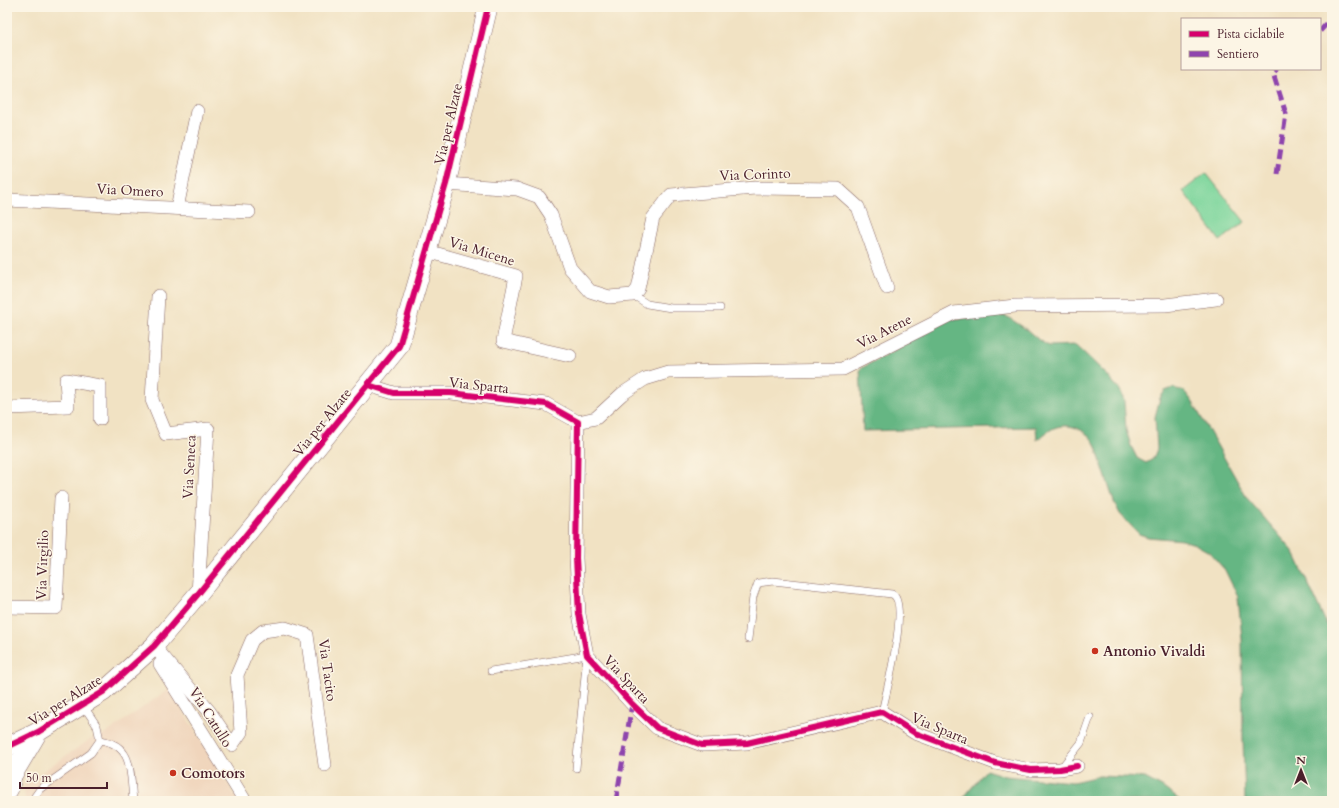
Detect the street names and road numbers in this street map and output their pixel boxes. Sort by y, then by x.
street label: Via per Alzate [430,81,467,167]
street label: Via Corinto [719,164,791,185]
street label: Via Omero [96,179,164,202]
street label: Via Micene [446,232,517,271]
street label: Via Atene [854,310,915,353]
street label: Via Sparta [448,373,510,398]
street label: Via per Alzate [289,384,356,461]
street label: Via Seneca [178,434,201,500]
street label: Via Virgilio [32,529,53,600]
street label: Via Tacito [314,638,341,703]
street label: Via Sparta [599,651,654,708]
street label: Via per Alzate [25,670,106,731]
street label: Via Catullo [185,684,237,751]
street label: Via Sparta [908,708,971,749]

